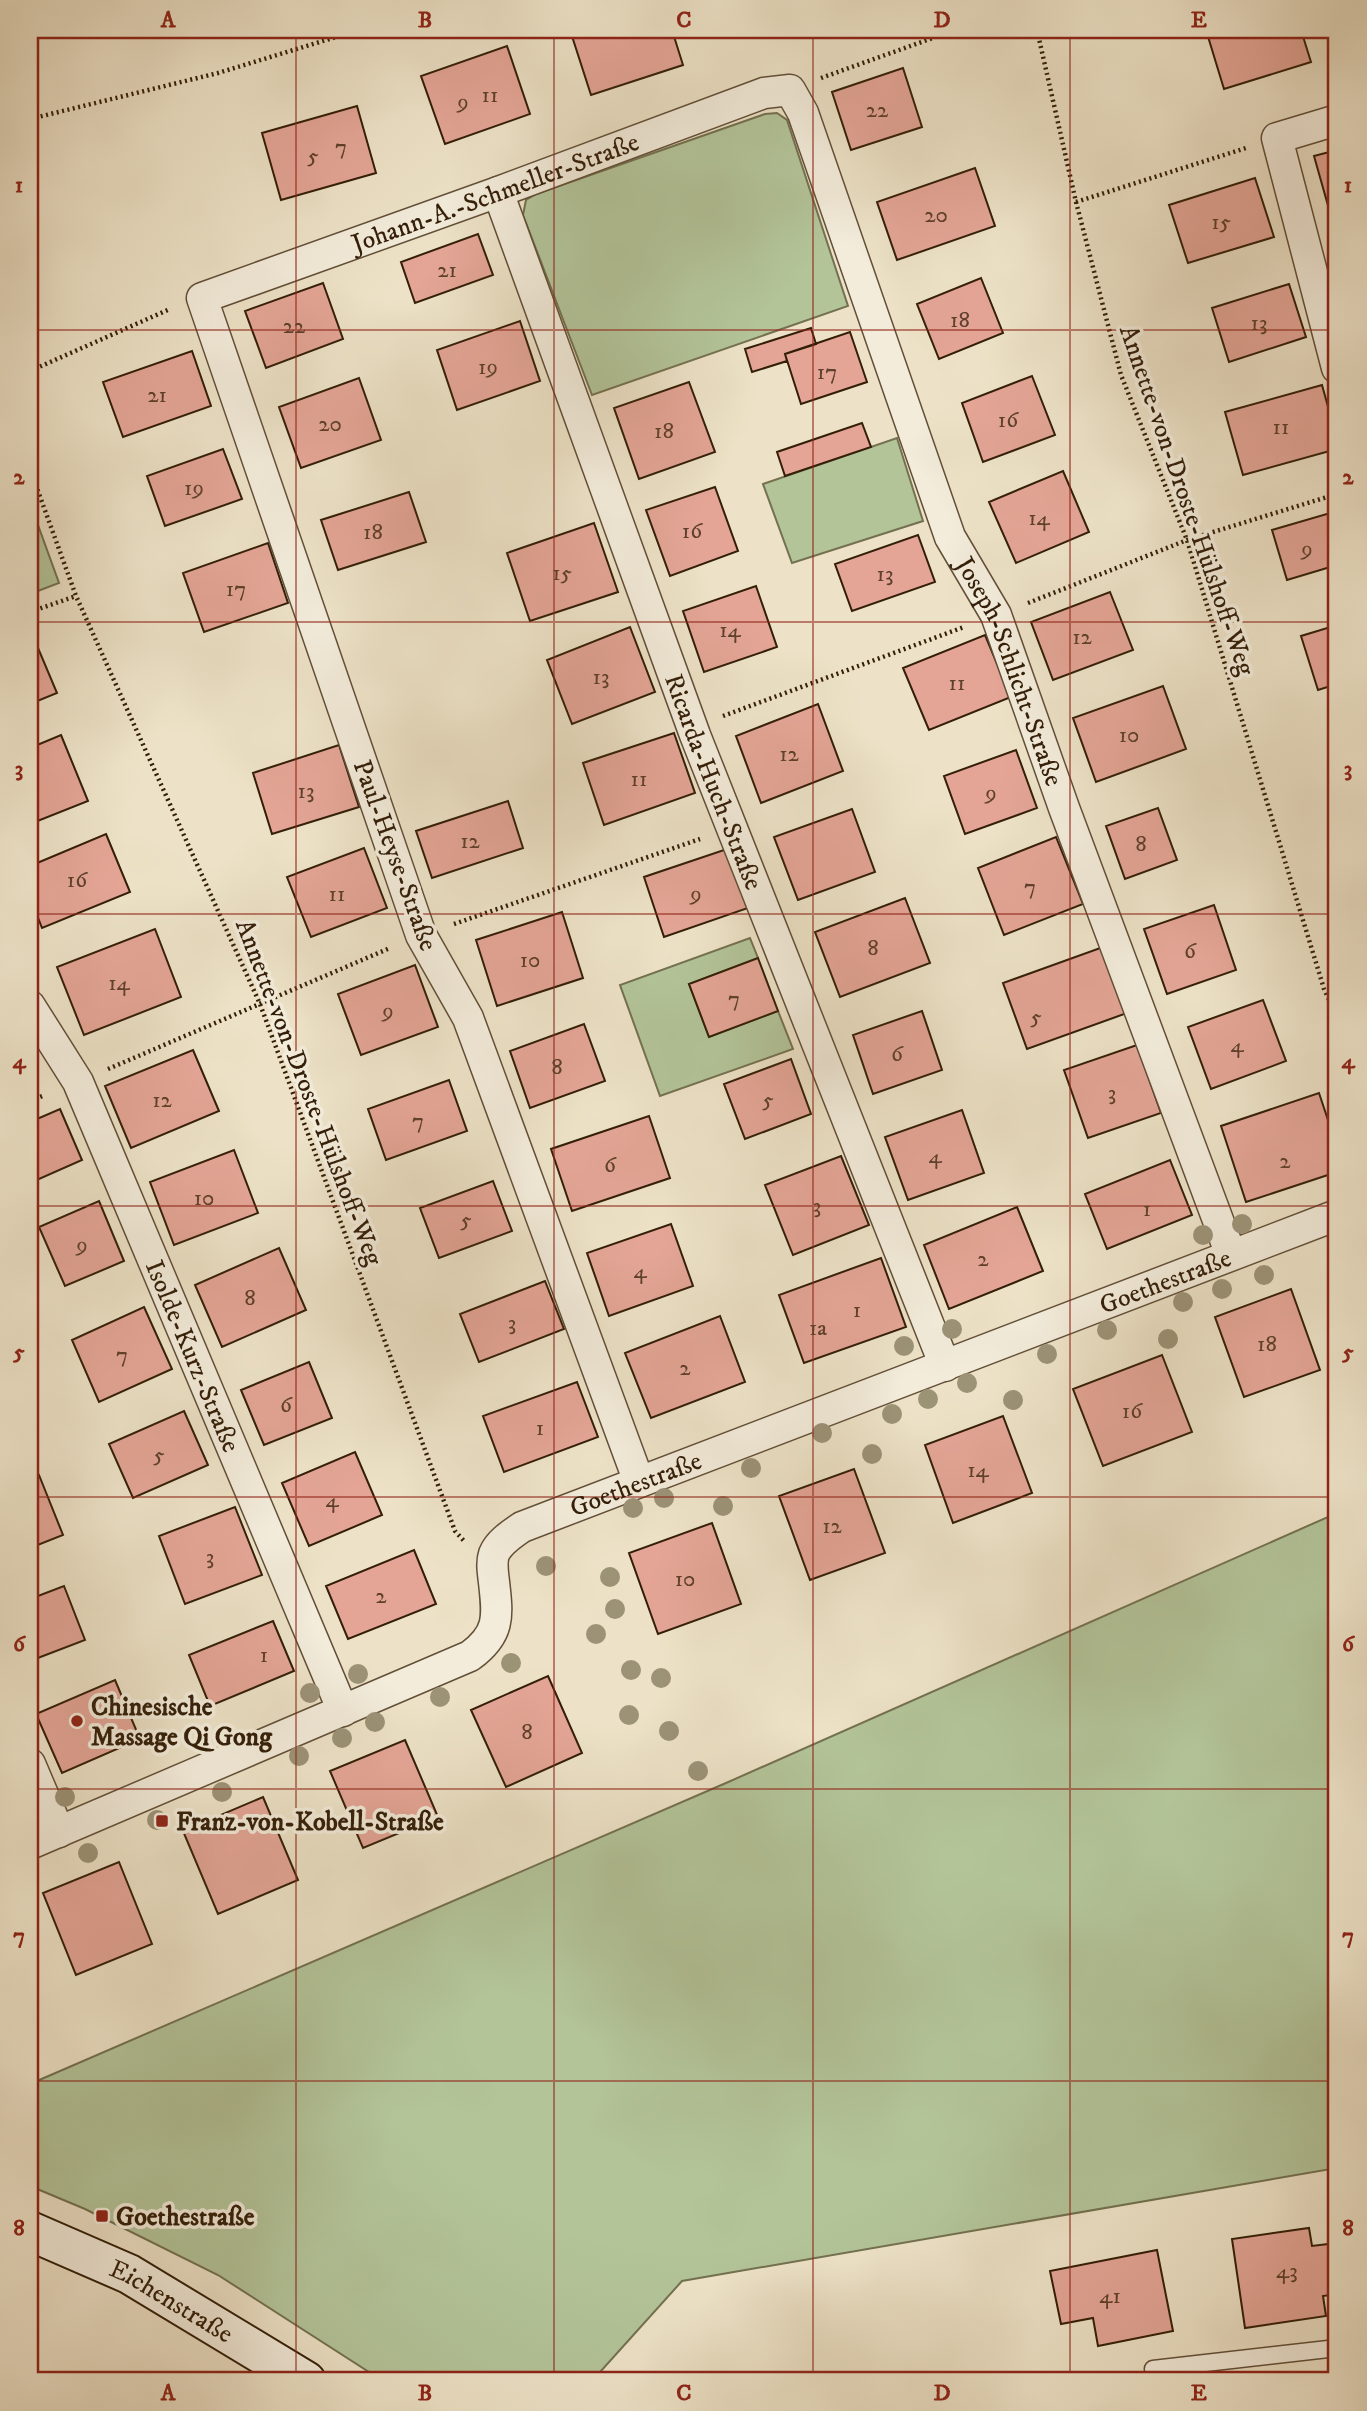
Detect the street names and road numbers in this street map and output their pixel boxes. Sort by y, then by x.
street label: Johann-A.-Schmeller-Straße [346,126,644,262]
street label: Annette-von-Droste-Hülshoff-Weg [1111,321,1262,680]
street label: Joseph-Schlicht-Straße [946,550,1070,791]
street label: Ricarda-Huch-Straße [656,670,770,895]
street label: Paul-Heyse-Straße [345,756,444,955]
street label: Annette-von-Droste-Hülshoff-Weg [227,915,390,1271]
street label: Goethestraße [1095,1242,1236,1322]
street label: Isolde-Kurz-Straße [137,1255,247,1457]
street label: Goethestraße [565,1445,707,1525]
street label: Eichenstraße [104,2253,239,2351]

